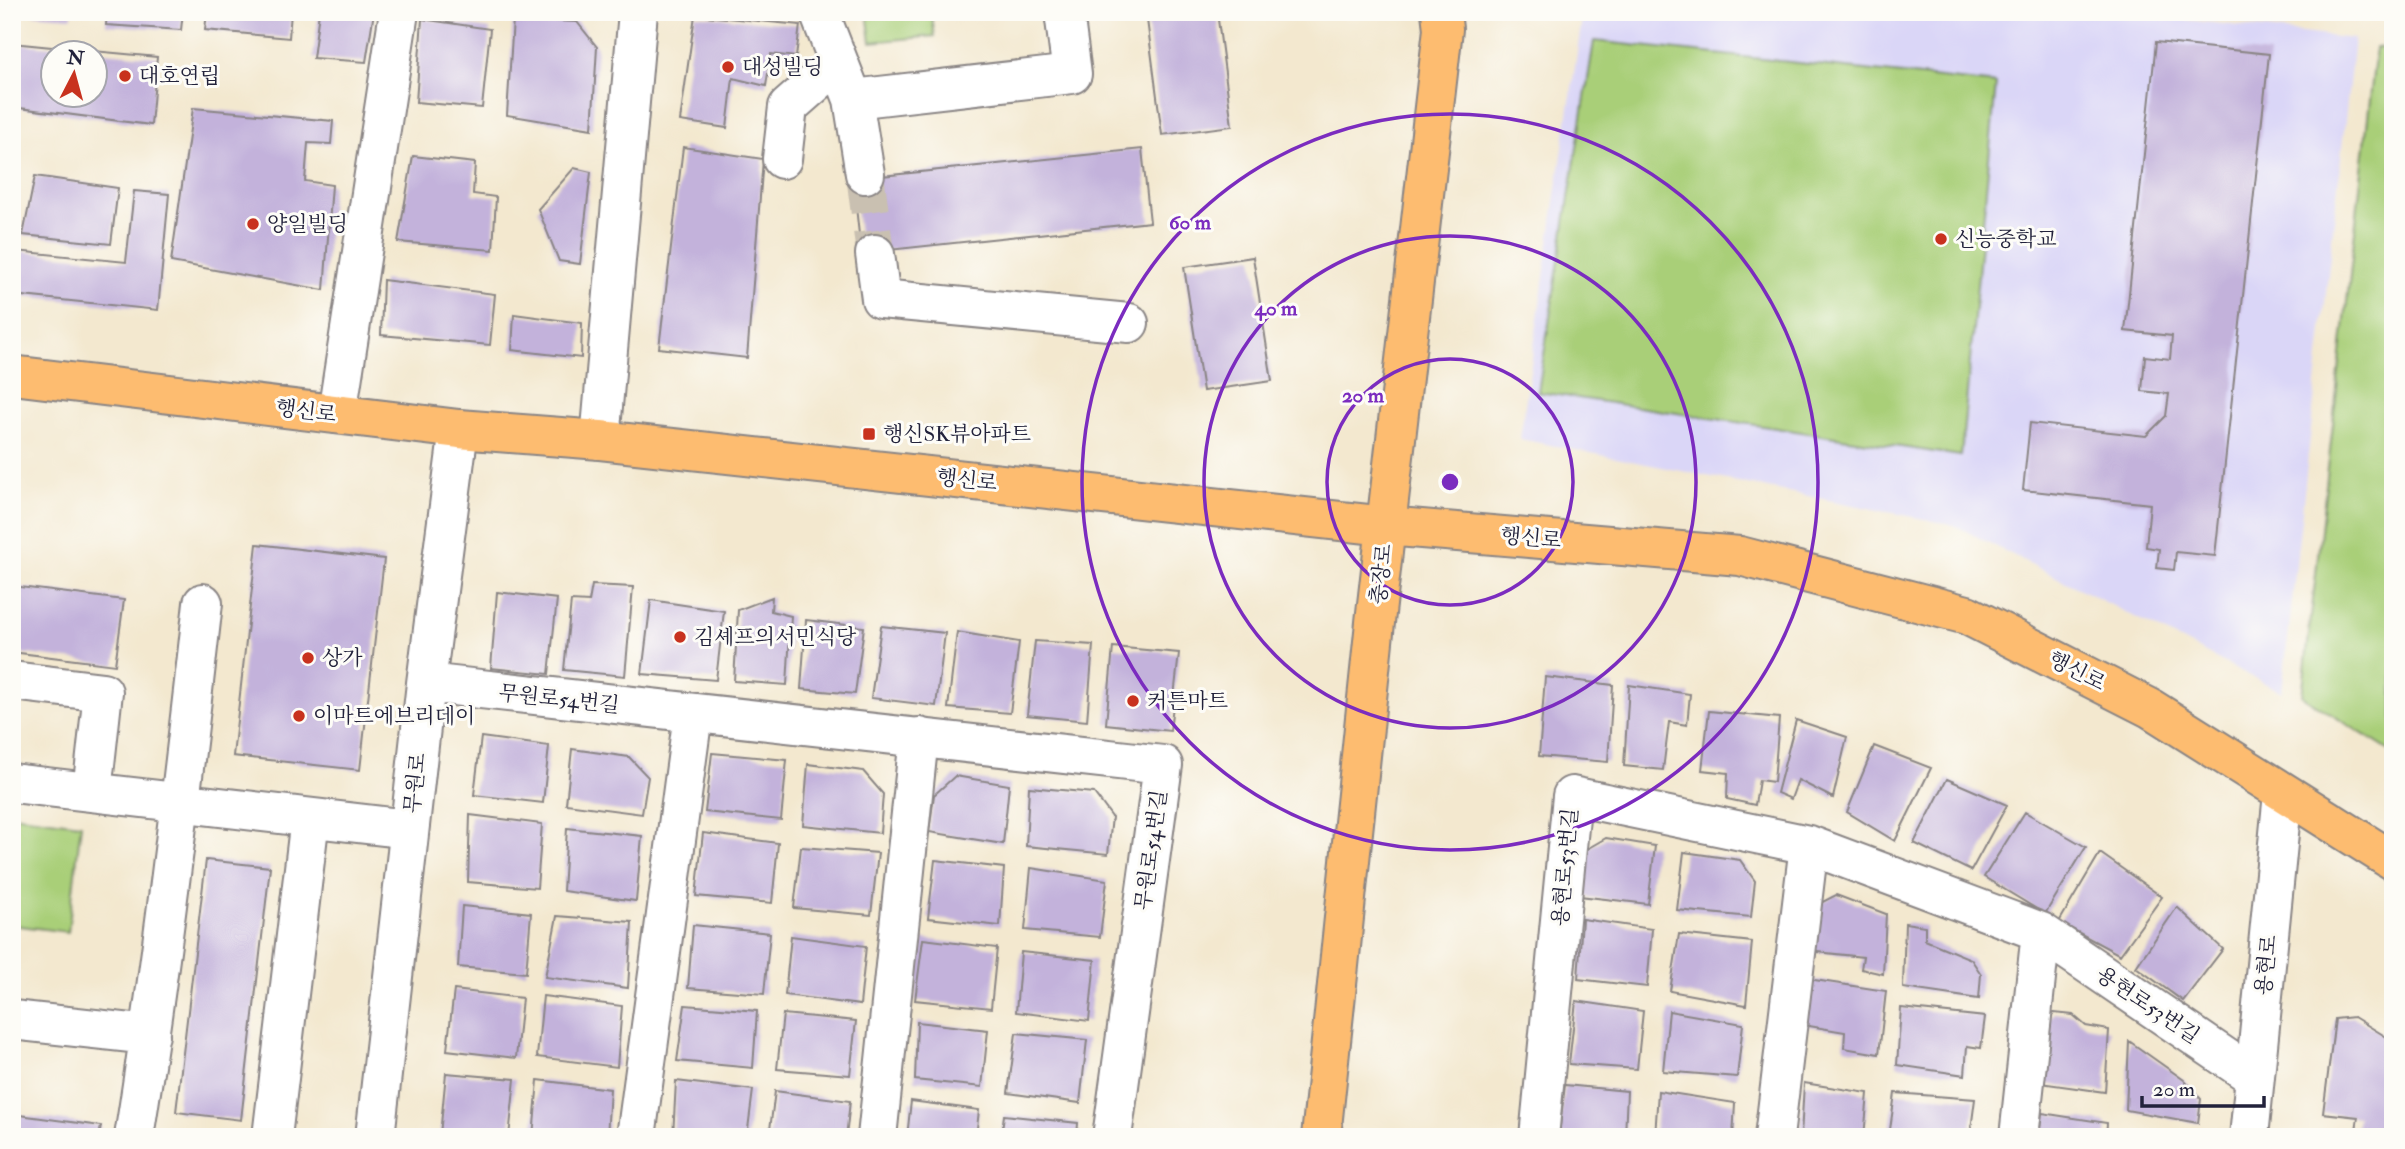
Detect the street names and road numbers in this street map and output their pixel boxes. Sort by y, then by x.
street label: 행신로 [274,394,338,429]
street label: 행신로 [935,464,999,497]
street label: 행신로 [1499,522,1562,555]
street label: 충장로 [1365,542,1398,606]
street label: 행신로 [2044,646,2110,697]
street label: 무원로54번길 [497,680,621,719]
street label: 무원로 [399,751,432,815]
street label: 무원로54번길 [1130,788,1173,912]
street label: 용현로53번길 [1547,807,1584,927]
street label: 용현로 [2250,933,2283,997]
street label: 용현로53번길 [2091,961,2204,1050]

